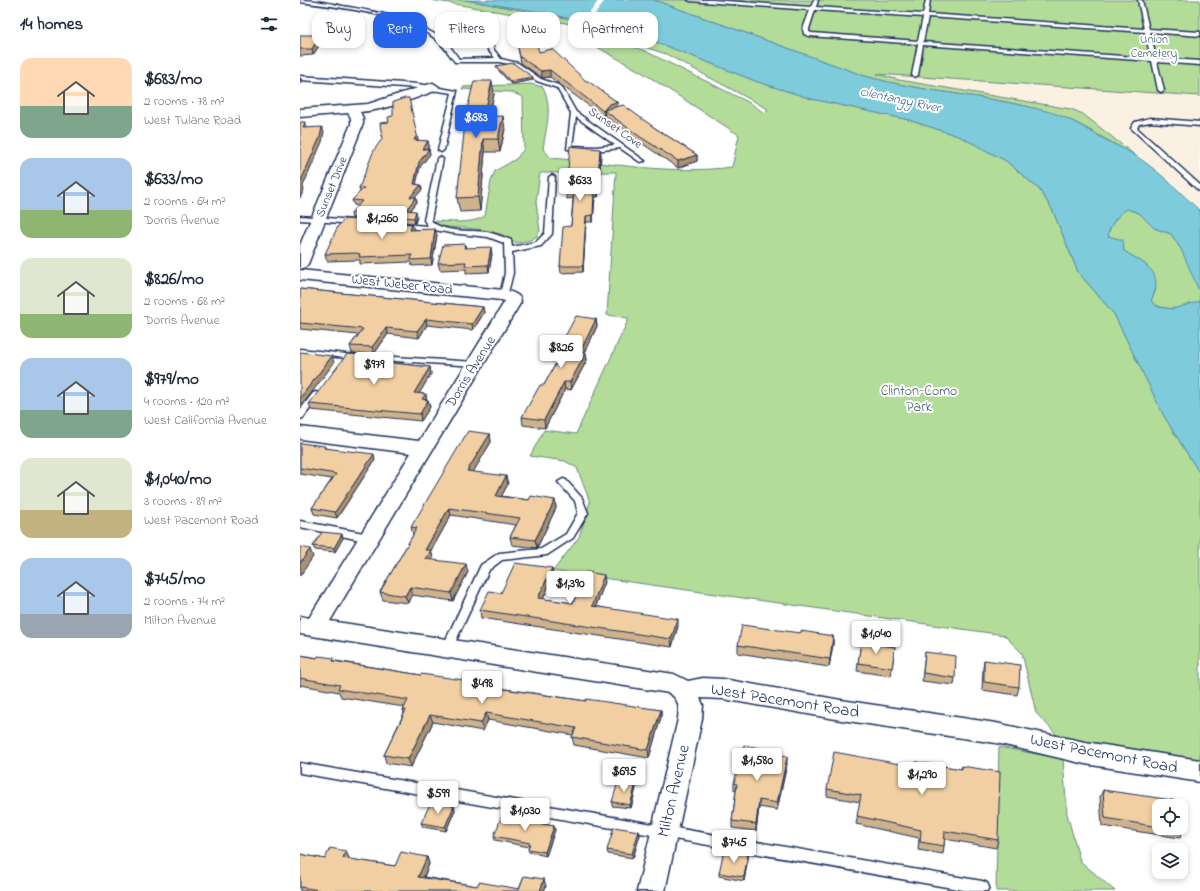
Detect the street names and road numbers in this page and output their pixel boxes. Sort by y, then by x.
street label: Sunset Cove [584,103,646,154]
street label: Sunset Drive [312,153,353,220]
street label: West Weber Road [350,269,454,301]
street label: Dorris Avenue [440,331,502,413]
street label: West Pacemont Road [709,677,861,725]
street label: West Pacemont Road [1028,727,1180,781]
street label: Milton Avenue [651,742,697,840]

